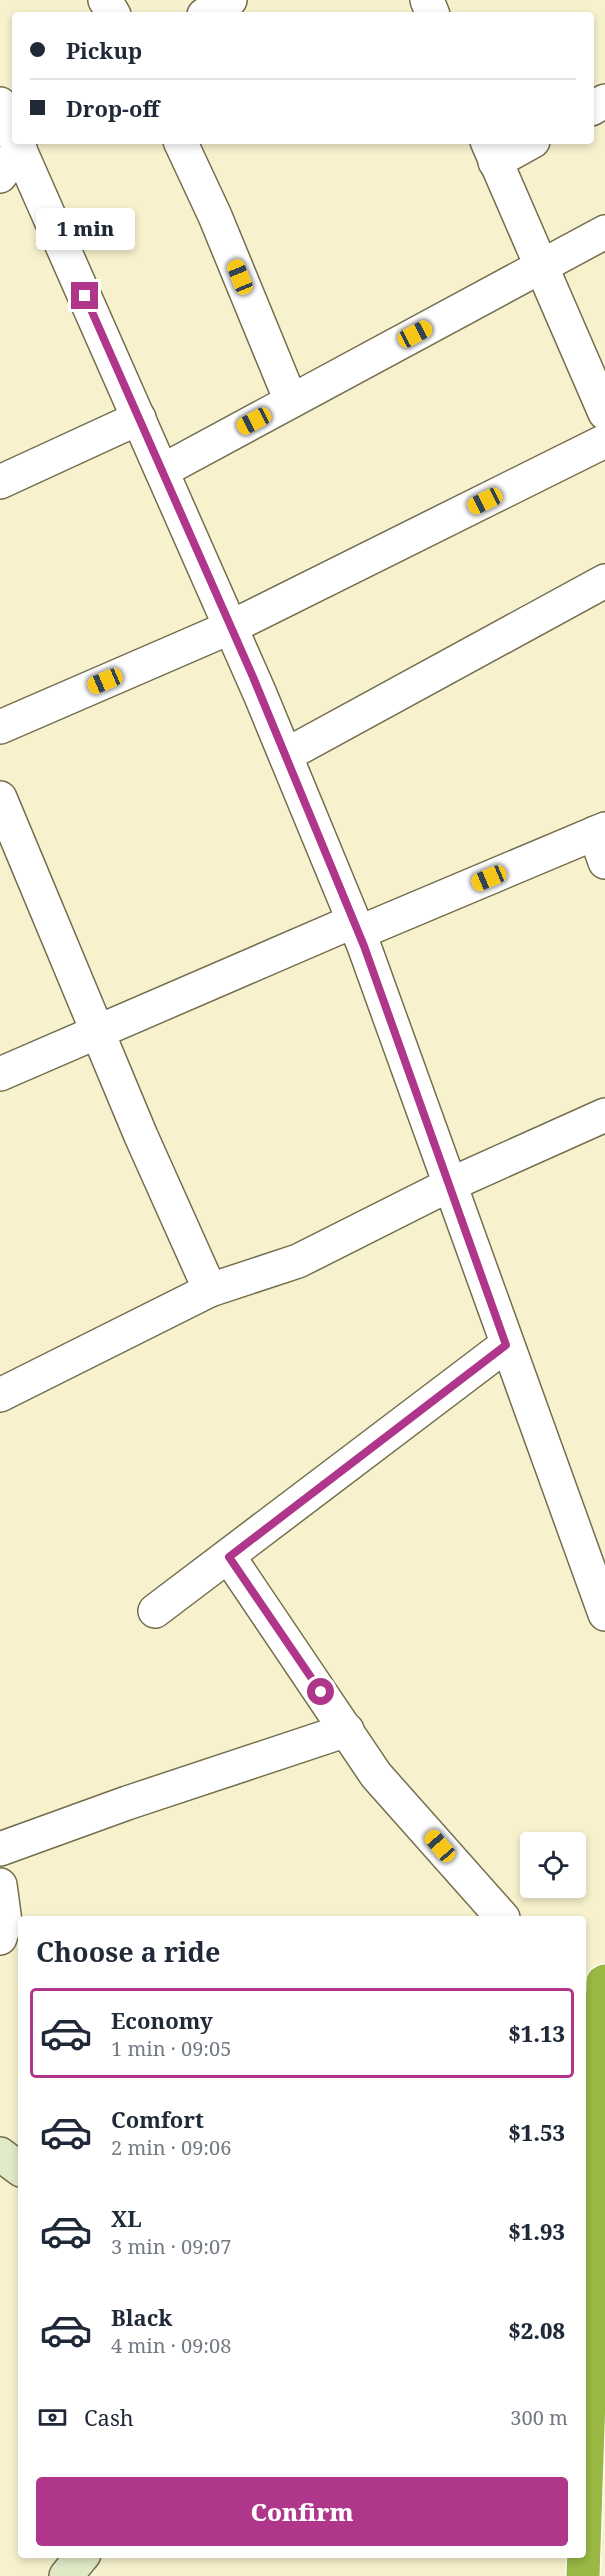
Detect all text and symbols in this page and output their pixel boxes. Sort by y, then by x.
text: Pickup [66,35,142,65]
text: Drop-off [66,93,159,123]
callout: 1 min [36,209,134,251]
text: 1 min [57,215,114,242]
car [225,257,255,297]
route end [71,282,98,309]
car [395,318,435,350]
car [234,405,274,437]
car [465,485,505,517]
car [85,666,125,696]
car [469,863,509,893]
route start [307,1678,334,1705]
car [421,1827,459,1865]
map controls [520,1832,586,1898]
button: locate [520,1832,586,1898]
text: Choose a ride [36,1933,221,1970]
text: Economy [111,2005,213,2035]
icon: car [39,2006,93,2060]
text: $1.13 [508,2018,565,2048]
text: 1 min · 09:05 [111,2035,231,2062]
text: Comfort [111,2104,204,2134]
icon: car [39,2105,93,2159]
text: $1.53 [508,2117,565,2147]
text: 2 min · 09:06 [111,2134,231,2161]
text: XL [111,2203,142,2233]
icon: car [39,2204,93,2258]
text: $1.93 [508,2216,565,2246]
text: 3 min · 09:07 [111,2233,231,2260]
text: Black [111,2302,172,2332]
icon: car [39,2303,93,2357]
text: $2.08 [508,2315,565,2345]
text: 4 min · 09:08 [111,2332,231,2359]
icon: cash [36,2401,69,2434]
text: Cash [84,2402,134,2432]
text: 300 m [510,2404,568,2431]
button: Confirm [36,2477,568,2546]

